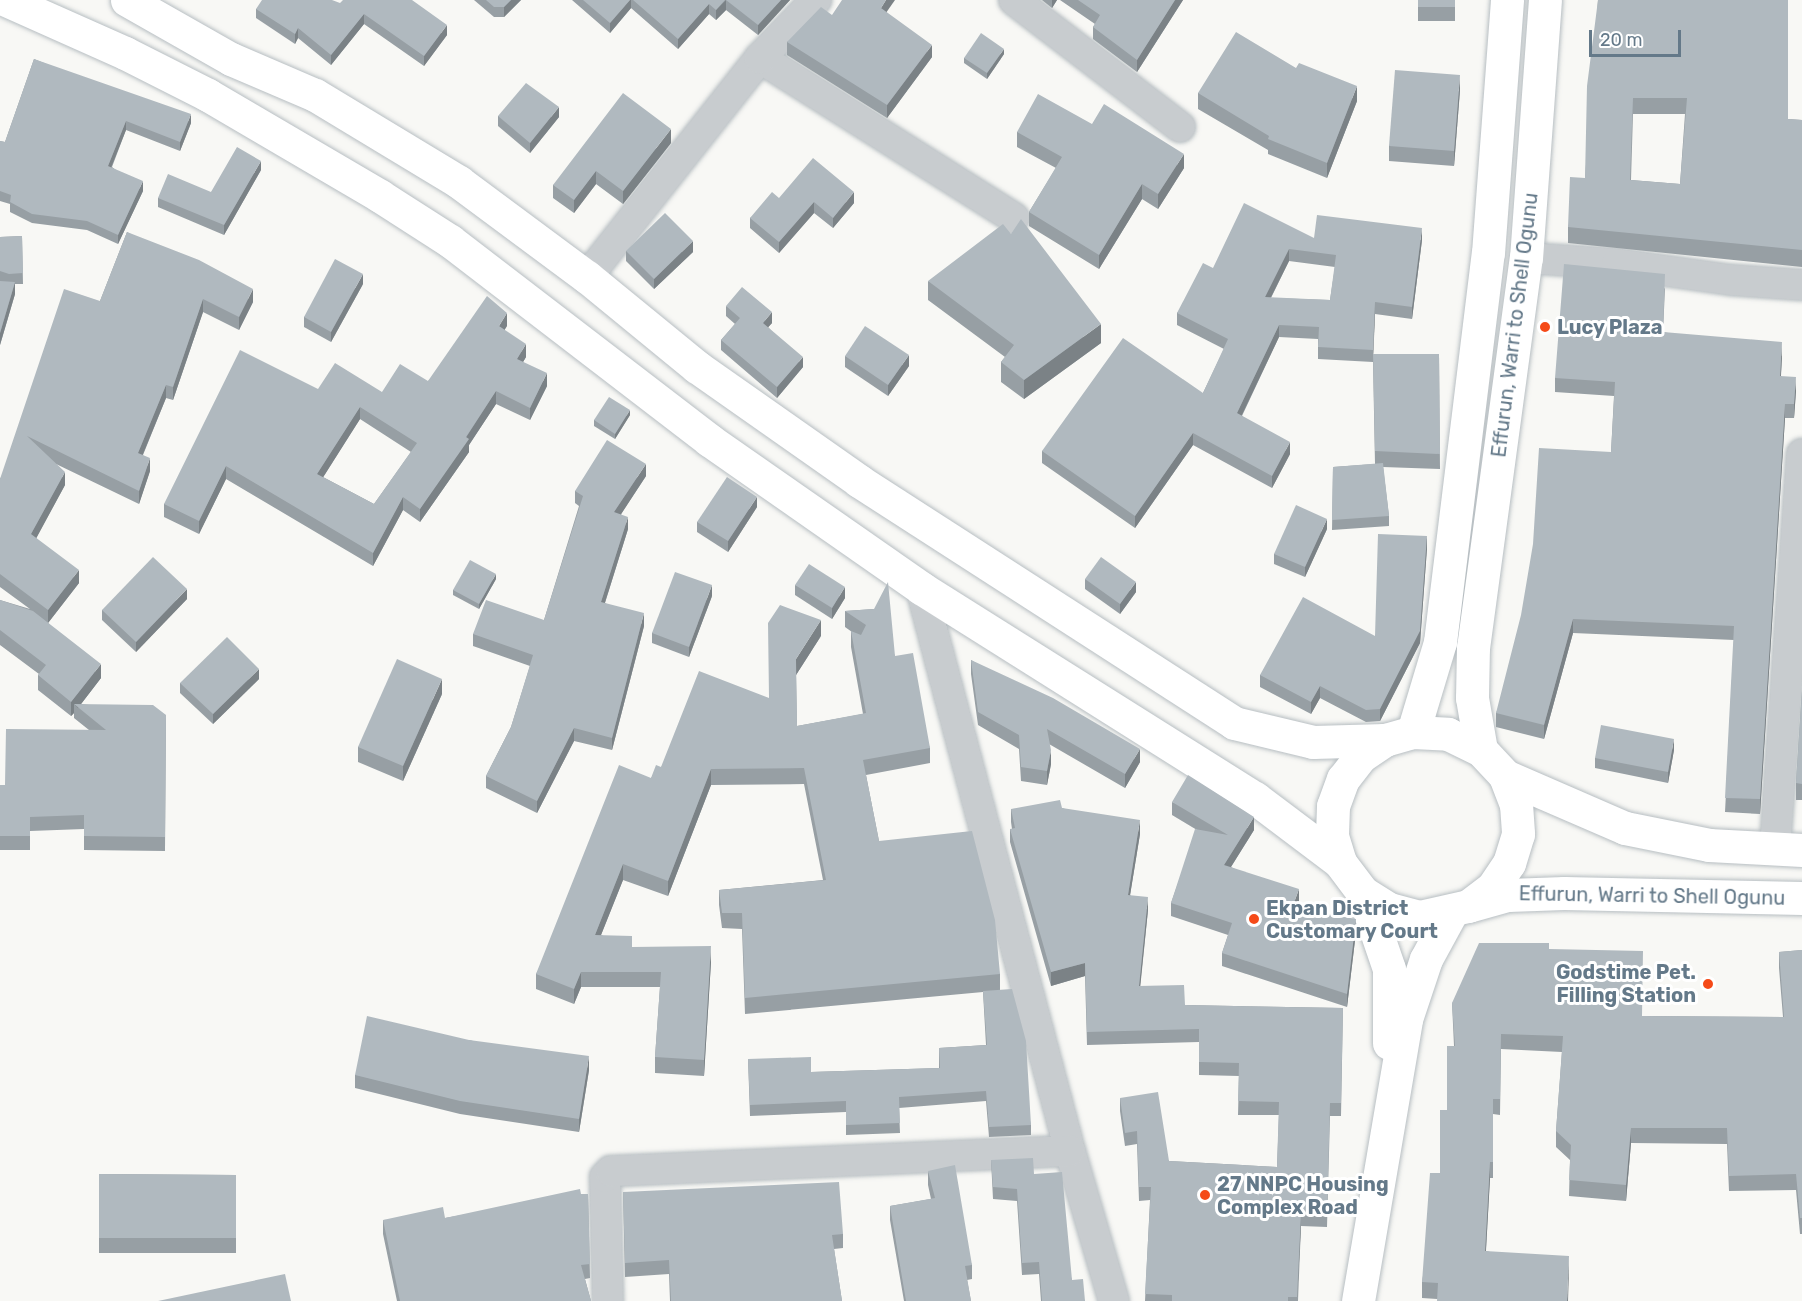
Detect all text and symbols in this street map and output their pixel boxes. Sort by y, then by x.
scale bar [1592,18,1684,56]
text: 20 m [1600,29,1642,51]
street label: Effurun, Warri to Shell Ogunu [1487,191,1543,459]
place label: Lucy Plaza [1557,315,1663,339]
marker: Lucy Plaza [1538,320,1552,334]
street label: Effurun, Warri to Shell Ogunu [1518,882,1786,910]
place label: Ekpan District Customary Court [1266,896,1438,943]
marker: Ekpan District Customary Court [1247,912,1261,926]
place label: Godstime Pet. Filling Station [1556,960,1696,1007]
marker: Godstime Pet. Filling Station [1701,977,1715,991]
place label: 27 NNPC Housing Complex Road [1217,1172,1389,1219]
marker: 27 NNPC Housing Complex Road [1198,1188,1212,1202]

